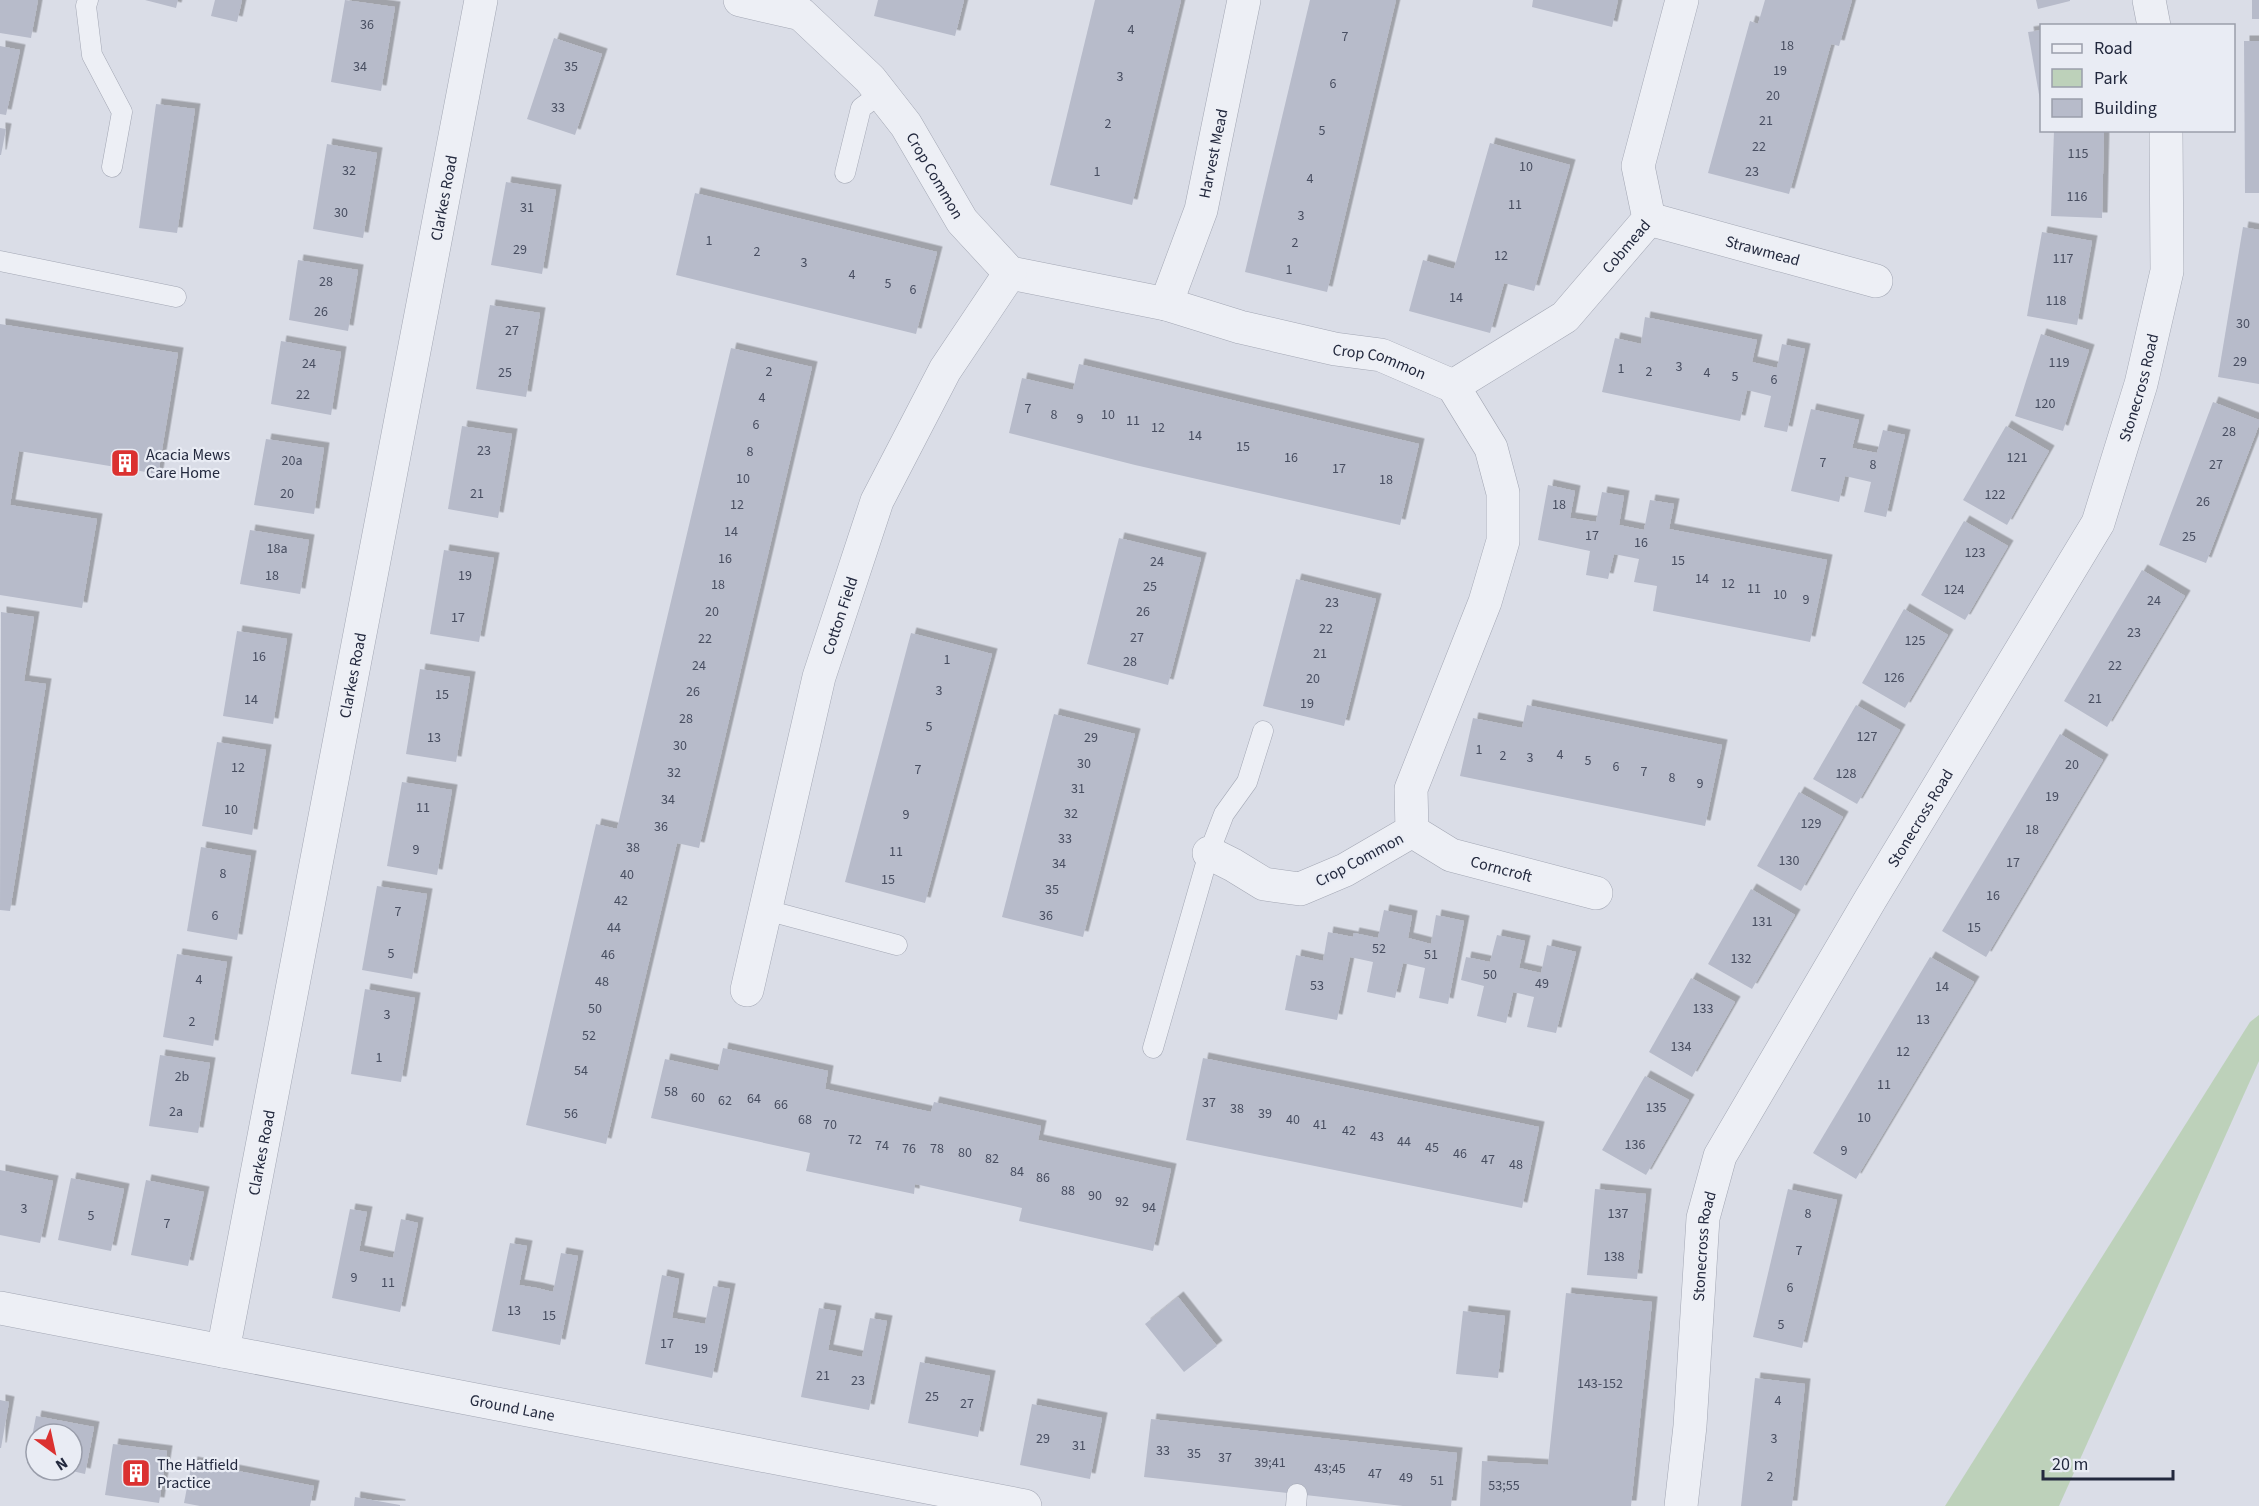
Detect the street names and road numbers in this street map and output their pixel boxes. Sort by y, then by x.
street label: Harvest Mead [1194,107,1233,201]
street label: Crop Common [900,128,968,223]
street label: Clarkes Road [425,153,463,243]
street label: Cobmead [1597,215,1656,278]
street label: Strawmead [1723,230,1802,272]
street label: Stonecross Road [2114,331,2164,444]
street label: Crop Common [1331,339,1429,385]
street label: Cotton Field [817,574,863,658]
street label: Clarkes Road [334,631,372,720]
street label: Stonecross Road [1882,765,1959,872]
street label: Crop Common [1311,827,1407,892]
street label: Corncroft [1468,851,1535,888]
street label: Clarkes Road [243,1108,281,1197]
street label: Stonecross Road [1688,1189,1722,1302]
street label: Ground Lane [468,1389,557,1427]

